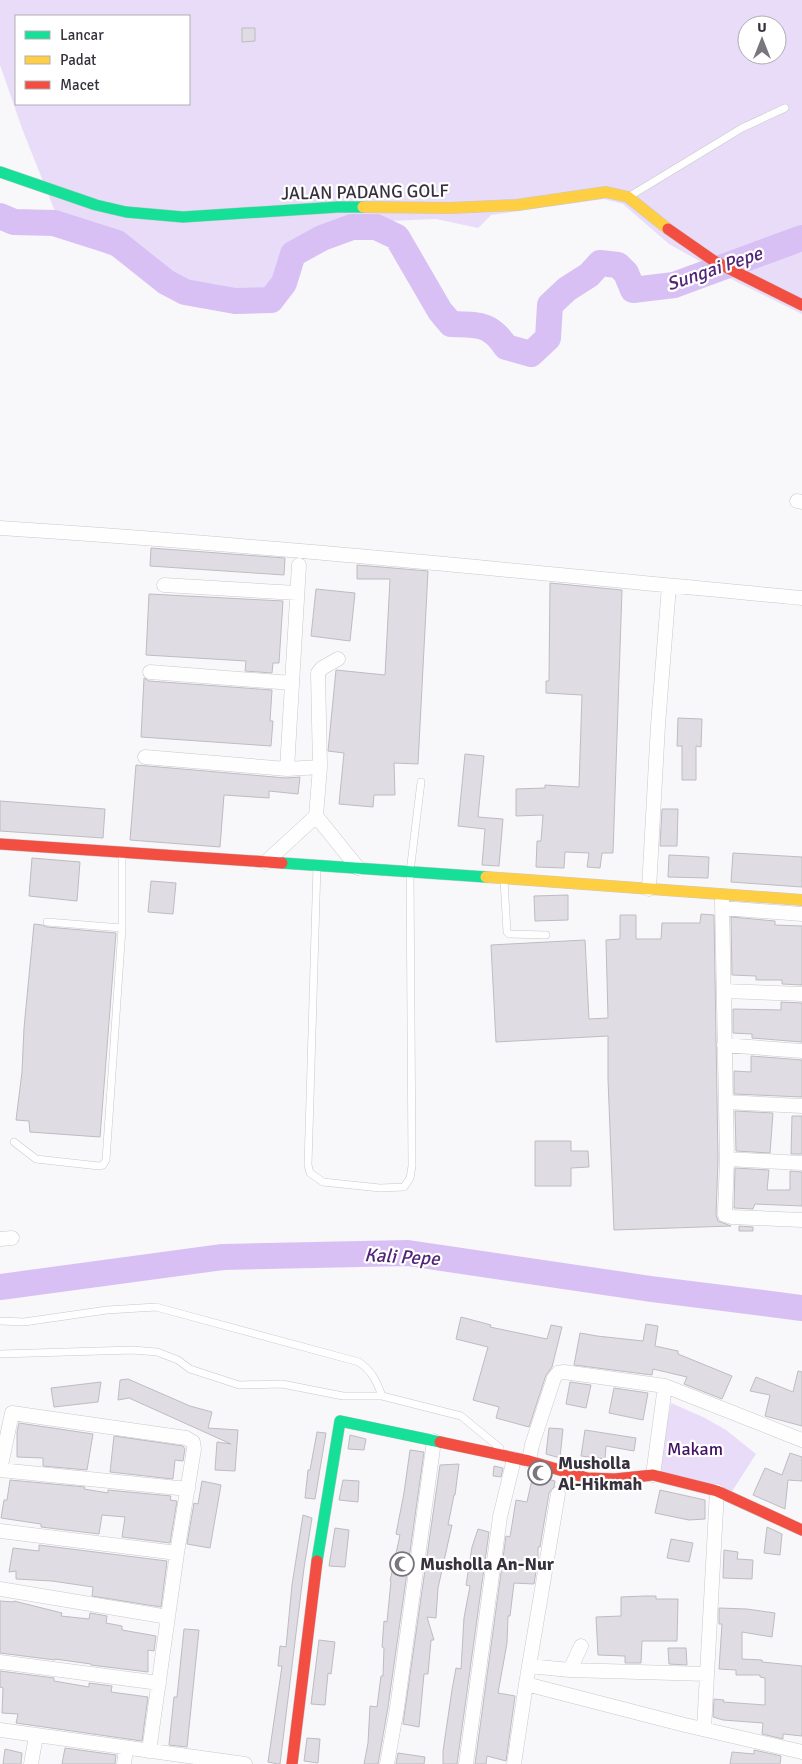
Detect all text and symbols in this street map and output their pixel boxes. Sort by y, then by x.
legend [15,15,190,105]
north arrow [737,15,787,65]
text: U [757,19,767,36]
text: Lancar [60,26,104,44]
text: Padat [60,51,96,69]
text: Macet [60,76,99,94]
street label: JALAN PADANG GOLF [281,180,449,204]
water label: Sungai Pepe [663,241,767,297]
water label: Kali Pepe [364,1243,442,1271]
park label: Makam [667,1438,723,1460]
place label: Musholla Al-Hikmah [558,1452,642,1495]
mosque icon: Musholla Al-Hikmah [527,1460,553,1486]
mosque icon: Musholla An-Nur [389,1551,415,1577]
place label: Musholla An-Nur [420,1553,555,1575]

